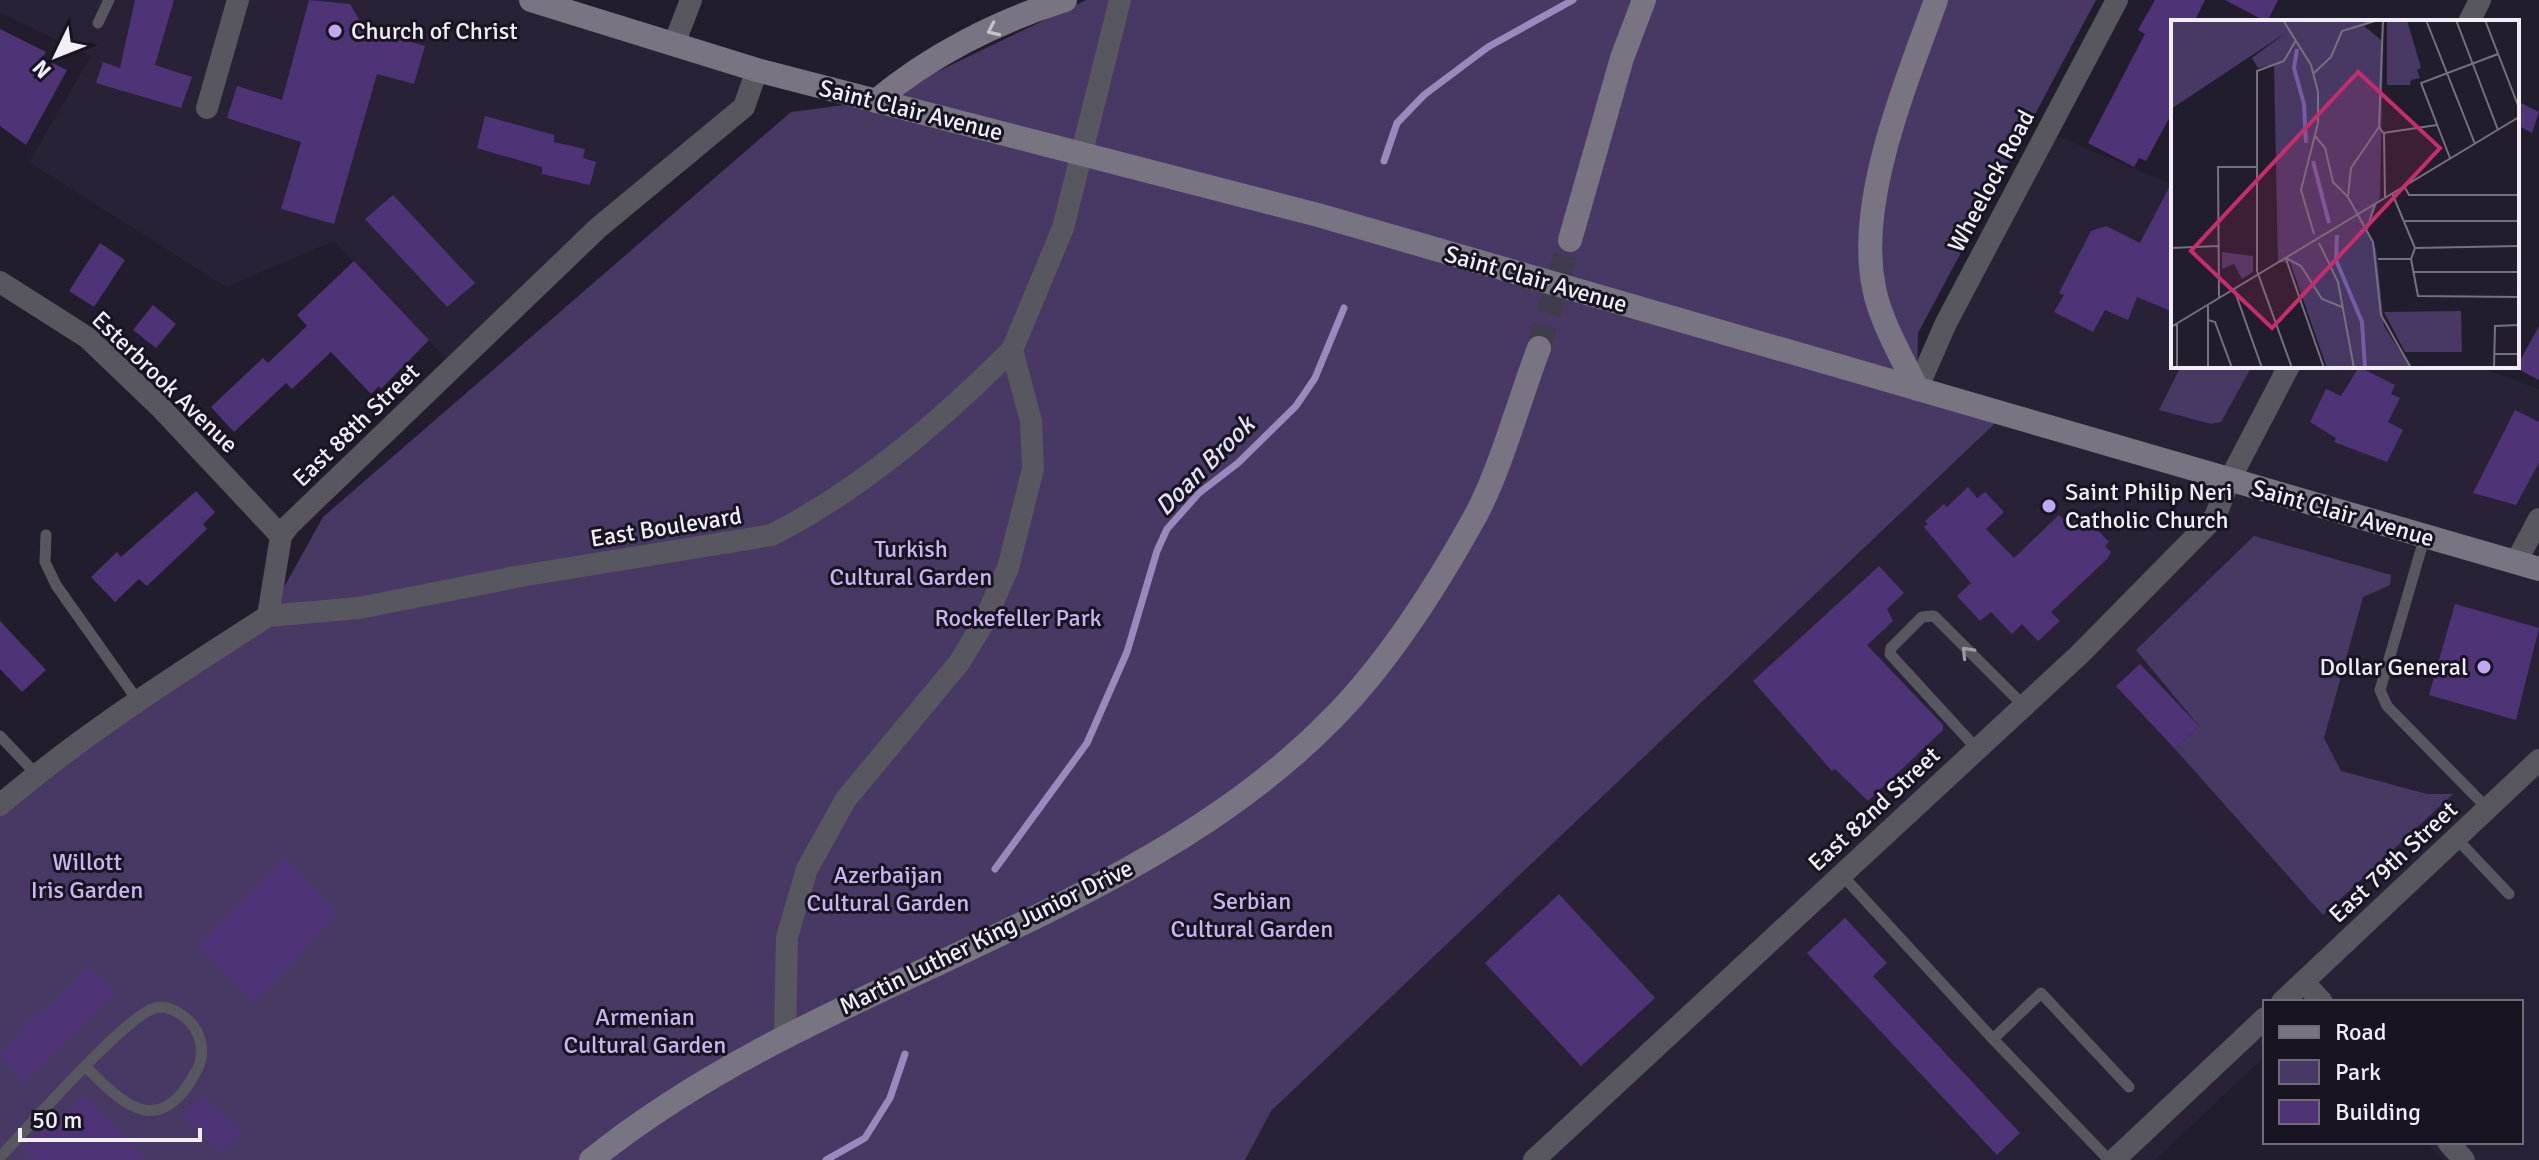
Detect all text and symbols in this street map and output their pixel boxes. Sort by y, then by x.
north arrow [16,16,96,96]
place label: Church of Christ [351,16,518,46]
one-way arrow [987,20,1001,36]
inset map [2171,20,2519,368]
marker: Church of Christ [326,22,344,40]
text: N [27,54,57,84]
street label: Saint Clair Avenue [816,73,1006,147]
street label: Wheelock Road [1941,105,2041,257]
street label: Saint Clair Avenue [1441,239,1631,319]
street label: Esterbrook Avenue [86,305,244,459]
street label: East 88th Street [286,357,426,493]
water label: Doan Brook [1148,408,1263,523]
street label: Saint Clair Avenue [2248,473,2438,553]
place label: Saint Philip Neri Catholic Church [2065,477,2233,535]
marker: Saint Philip Neri Catholic Church [2040,497,2058,515]
street label: East Boulevard [588,500,744,554]
park label: Turkish Cultural Garden [830,534,992,592]
park label: Rockefeller Park [934,603,1102,633]
one-way arrow [1962,647,1977,661]
place label: Dollar General [2319,652,2468,682]
marker: Dollar General [2475,658,2493,676]
street label: East 82nd Street [1802,740,1946,878]
street label: East 79th Street [2322,795,2464,929]
park label: Willott Iris Garden [31,847,143,905]
street label: Martin Luther King Junior Drive [834,853,1138,1021]
park label: Azerbaijan Cultural Garden [807,860,969,918]
park label: Serbian Cultural Garden [1171,886,1333,944]
legend [2263,1000,2523,1144]
park label: Armenian Cultural Garden [564,1002,726,1060]
text: Road [2335,1017,2386,1047]
text: Park [2335,1057,2381,1087]
scale bar [20,1092,200,1142]
text: Building [2335,1097,2421,1127]
text: 50 m [32,1105,82,1135]

